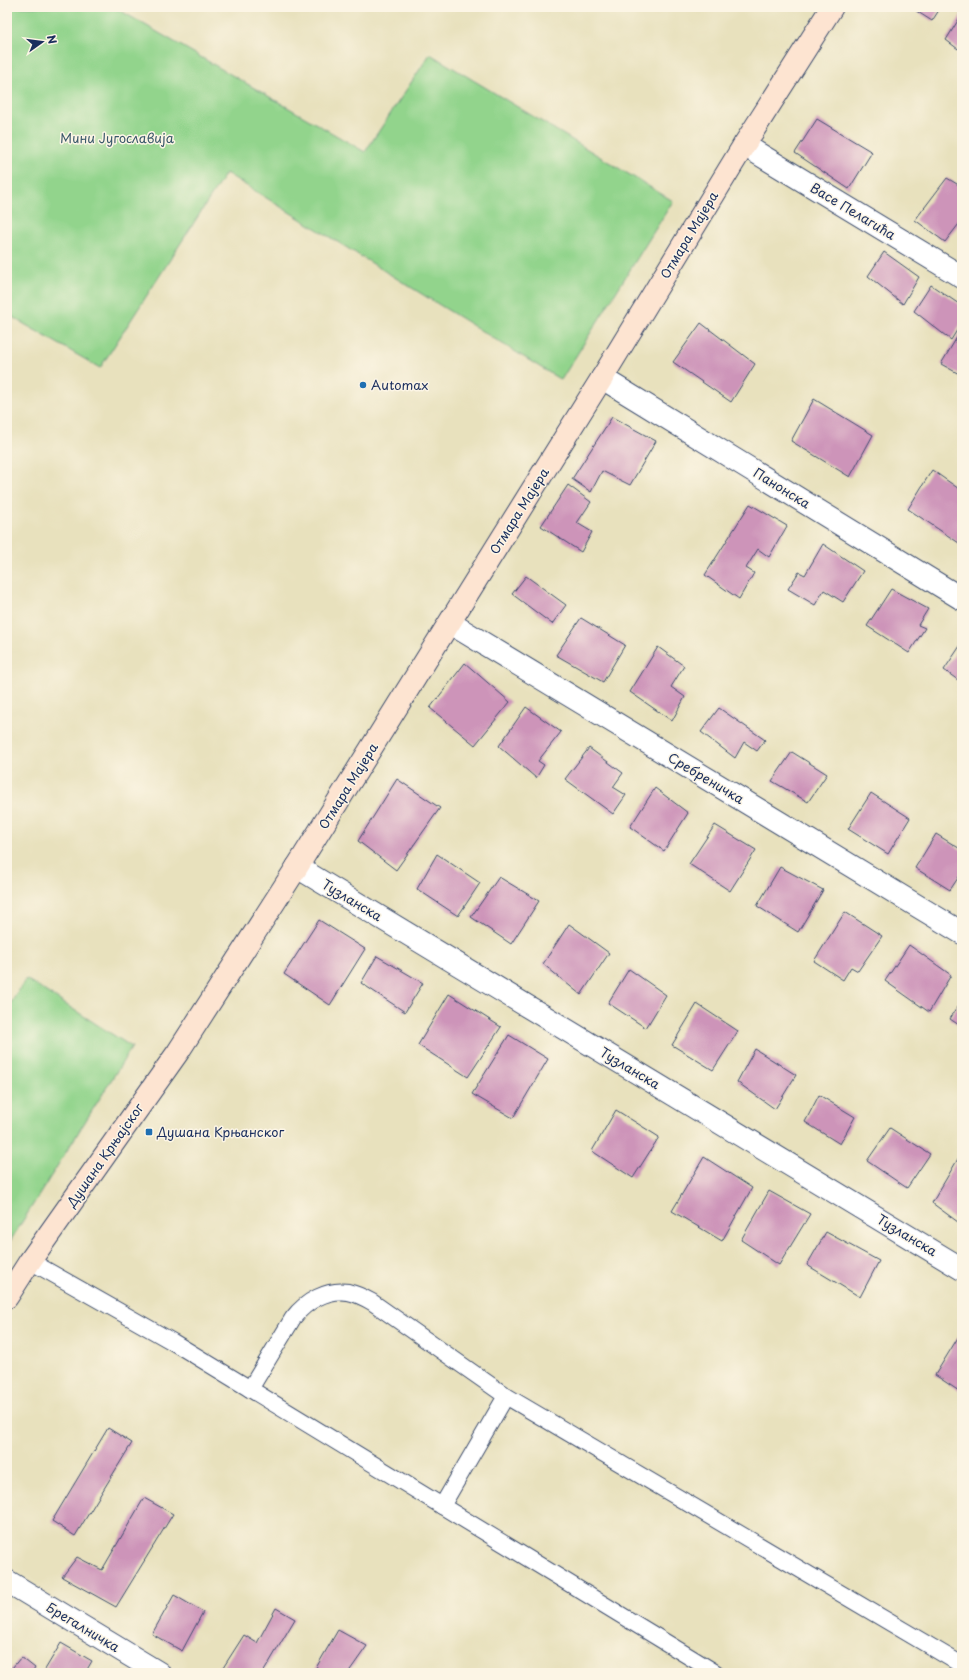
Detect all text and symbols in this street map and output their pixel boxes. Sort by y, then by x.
north arrow [22,22,62,62]
text: N [43,33,62,46]
park label: Мини Југославија [60,128,175,147]
street label: Васе Пелагића [807,178,900,244]
street label: Отмара Мајера [655,187,723,282]
place label: Automax [371,375,429,394]
marker: Automax [358,380,368,390]
street label: Отмара Мајера [484,463,553,558]
street label: Панонска [750,463,815,513]
street label: Отмара Мајера [313,738,382,833]
street label: Сребреничка [665,747,749,808]
street label: Тузланска [319,874,387,925]
street label: Тузланска [597,1042,665,1093]
street label: Душана Крњајског [61,1099,148,1211]
place label: Душана Крњанског [156,1122,284,1141]
marker: Душана Крњанског [144,1127,154,1137]
street label: Тузланска [874,1209,942,1260]
street label: Брегалничка [43,1597,124,1656]

